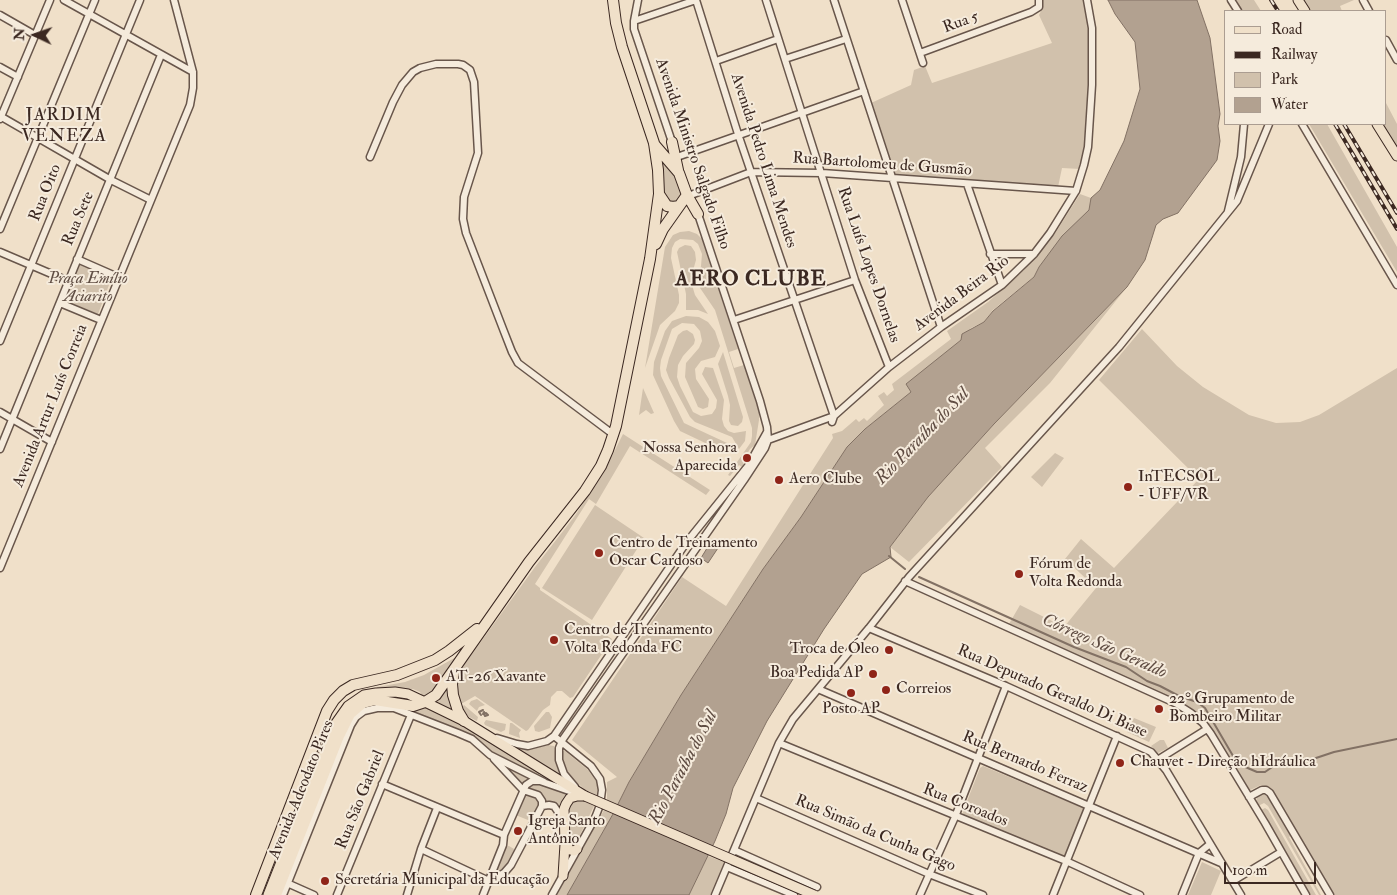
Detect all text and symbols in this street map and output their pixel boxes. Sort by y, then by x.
street label: Rua 5 [941,8,981,38]
north arrow [10,10,60,60]
legend [1224,10,1387,125]
text: Road [1271,20,1302,39]
text: N [11,27,28,41]
text: Railway [1271,45,1317,64]
street label: Avenida Ministro Salgado Filho [650,56,734,252]
text: Park [1271,70,1298,89]
street label: Avenida Pedro Lima Mendes [726,71,800,251]
text: Water [1271,95,1308,114]
district label: JARDIM VENEZA [20,105,108,148]
street label: Rua Bartolomeu de Gusmão [792,149,972,181]
street label: Rua Oito [26,162,66,224]
street label: Rua Luís Lopes Dornelas [832,185,904,345]
street label: Rua Sete [59,189,99,249]
street label: Avenida Beira Rio [911,252,1013,336]
district label: AERO CLUBE [674,267,828,293]
park label: Praça Emílio Aciarito [48,270,128,308]
street label: Avenida Artur Luís Correia [9,322,93,490]
water label: Rio Paraíba do Sul [872,384,974,490]
place label: Nossa Senhora Aparecida [642,439,737,477]
marker: Nossa Senhora Aparecida [741,452,753,464]
place label: InTECSOL - UFF/VR [1138,468,1220,506]
place label: Aero Clube [789,470,861,490]
marker: Aero Clube [773,474,785,486]
marker: InTECSOL - UFF/VR [1122,481,1134,493]
place label: Centro de Treinamento Oscar Cardoso [609,534,758,572]
marker: Centro de Treinamento Oscar Cardoso [593,547,605,559]
place label: Fórum de Volta Redonda [1029,555,1122,593]
marker: Fórum de Volta Redonda [1013,568,1025,580]
water label: Córrego São Geraldo [1038,610,1170,684]
place label: Centro de Treinamento Volta Redonda FC [564,621,713,659]
marker: Centro de Treinamento Volta Redonda FC [548,634,560,646]
place label: Troca de Óleo [790,640,879,660]
street label: Rua Deputado Geraldo Di Biase [954,641,1150,743]
marker: Troca de Óleo [883,644,895,656]
place label: Boa Pedida AP [770,664,863,684]
place label: AT-26 Xavante [446,668,546,688]
marker: Boa Pedida AP [867,668,879,680]
marker: AT-26 Xavante [430,672,442,684]
place label: Correios [896,680,951,700]
marker: Correios [880,684,892,696]
marker: Posto AP [845,687,857,699]
place label: 22° Grupamento de Bombeiro Militar [1169,690,1295,728]
place label: Posto AP [822,700,880,720]
marker: 22° Grupamento de Bombeiro Militar [1153,703,1165,715]
water label: Rio Paraíba do Sul [645,707,723,829]
street label: Avenida Adeodato Pires [265,718,339,862]
street label: Rua Bernardo Ferraz [959,728,1091,798]
street label: Rua São Gabriel [332,748,390,852]
place label: Chauvet - Direção hIdráulica [1130,753,1316,773]
marker: Chauvet - Direção hIdráulica [1114,757,1126,769]
street label: Rua Coroados [920,780,1010,832]
street label: Rua Simão da Cunha Gago [792,791,958,877]
place label: Igreja Santo Antônio [528,812,605,850]
marker: Igreja Santo Antônio [512,825,524,837]
scale bar [1227,852,1320,884]
text: 100 m [1232,861,1267,880]
place label: Secretária Municipal da Educação [335,871,550,891]
marker: Secretária Municipal da Educação [319,875,331,887]

